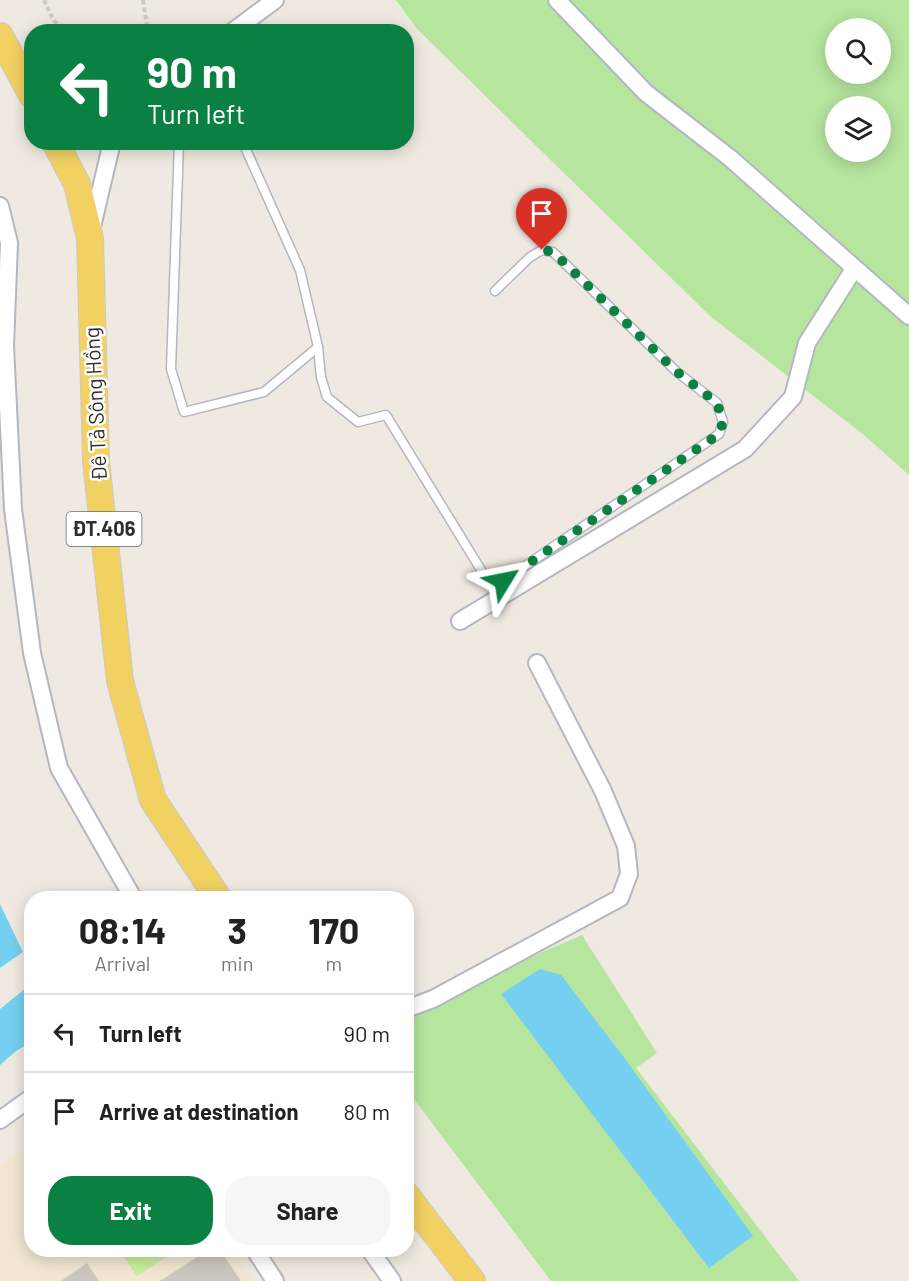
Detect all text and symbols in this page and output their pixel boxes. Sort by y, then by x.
map controls [825,18,891,162]
button: search [825,18,891,84]
text: 90 m [147,46,237,96]
icon: left [48,48,126,126]
button: layers [825,96,891,162]
text: Turn left [147,97,245,129]
pin [516,188,567,250]
icon: arrive [525,197,558,230]
street label: Đê Tả Sông Hồng [78,326,111,482]
road number: ĐT.406 [66,512,142,546]
position arrow [471,549,535,613]
text: 08:14 [79,908,166,951]
text: 3 [228,908,247,951]
text: 170 [308,908,359,951]
text: Arrival [95,951,150,975]
text: min [221,951,253,975]
text: m [325,951,342,975]
icon: left [48,1017,81,1050]
text: Turn left [99,1020,182,1046]
text: 90 m [344,1020,390,1046]
icon: arrive [48,1095,81,1128]
text: Arrive at destination [99,1098,298,1124]
text: 80 m [344,1098,390,1124]
button: Exit [48,1176,213,1245]
button: Share [225,1176,390,1245]

